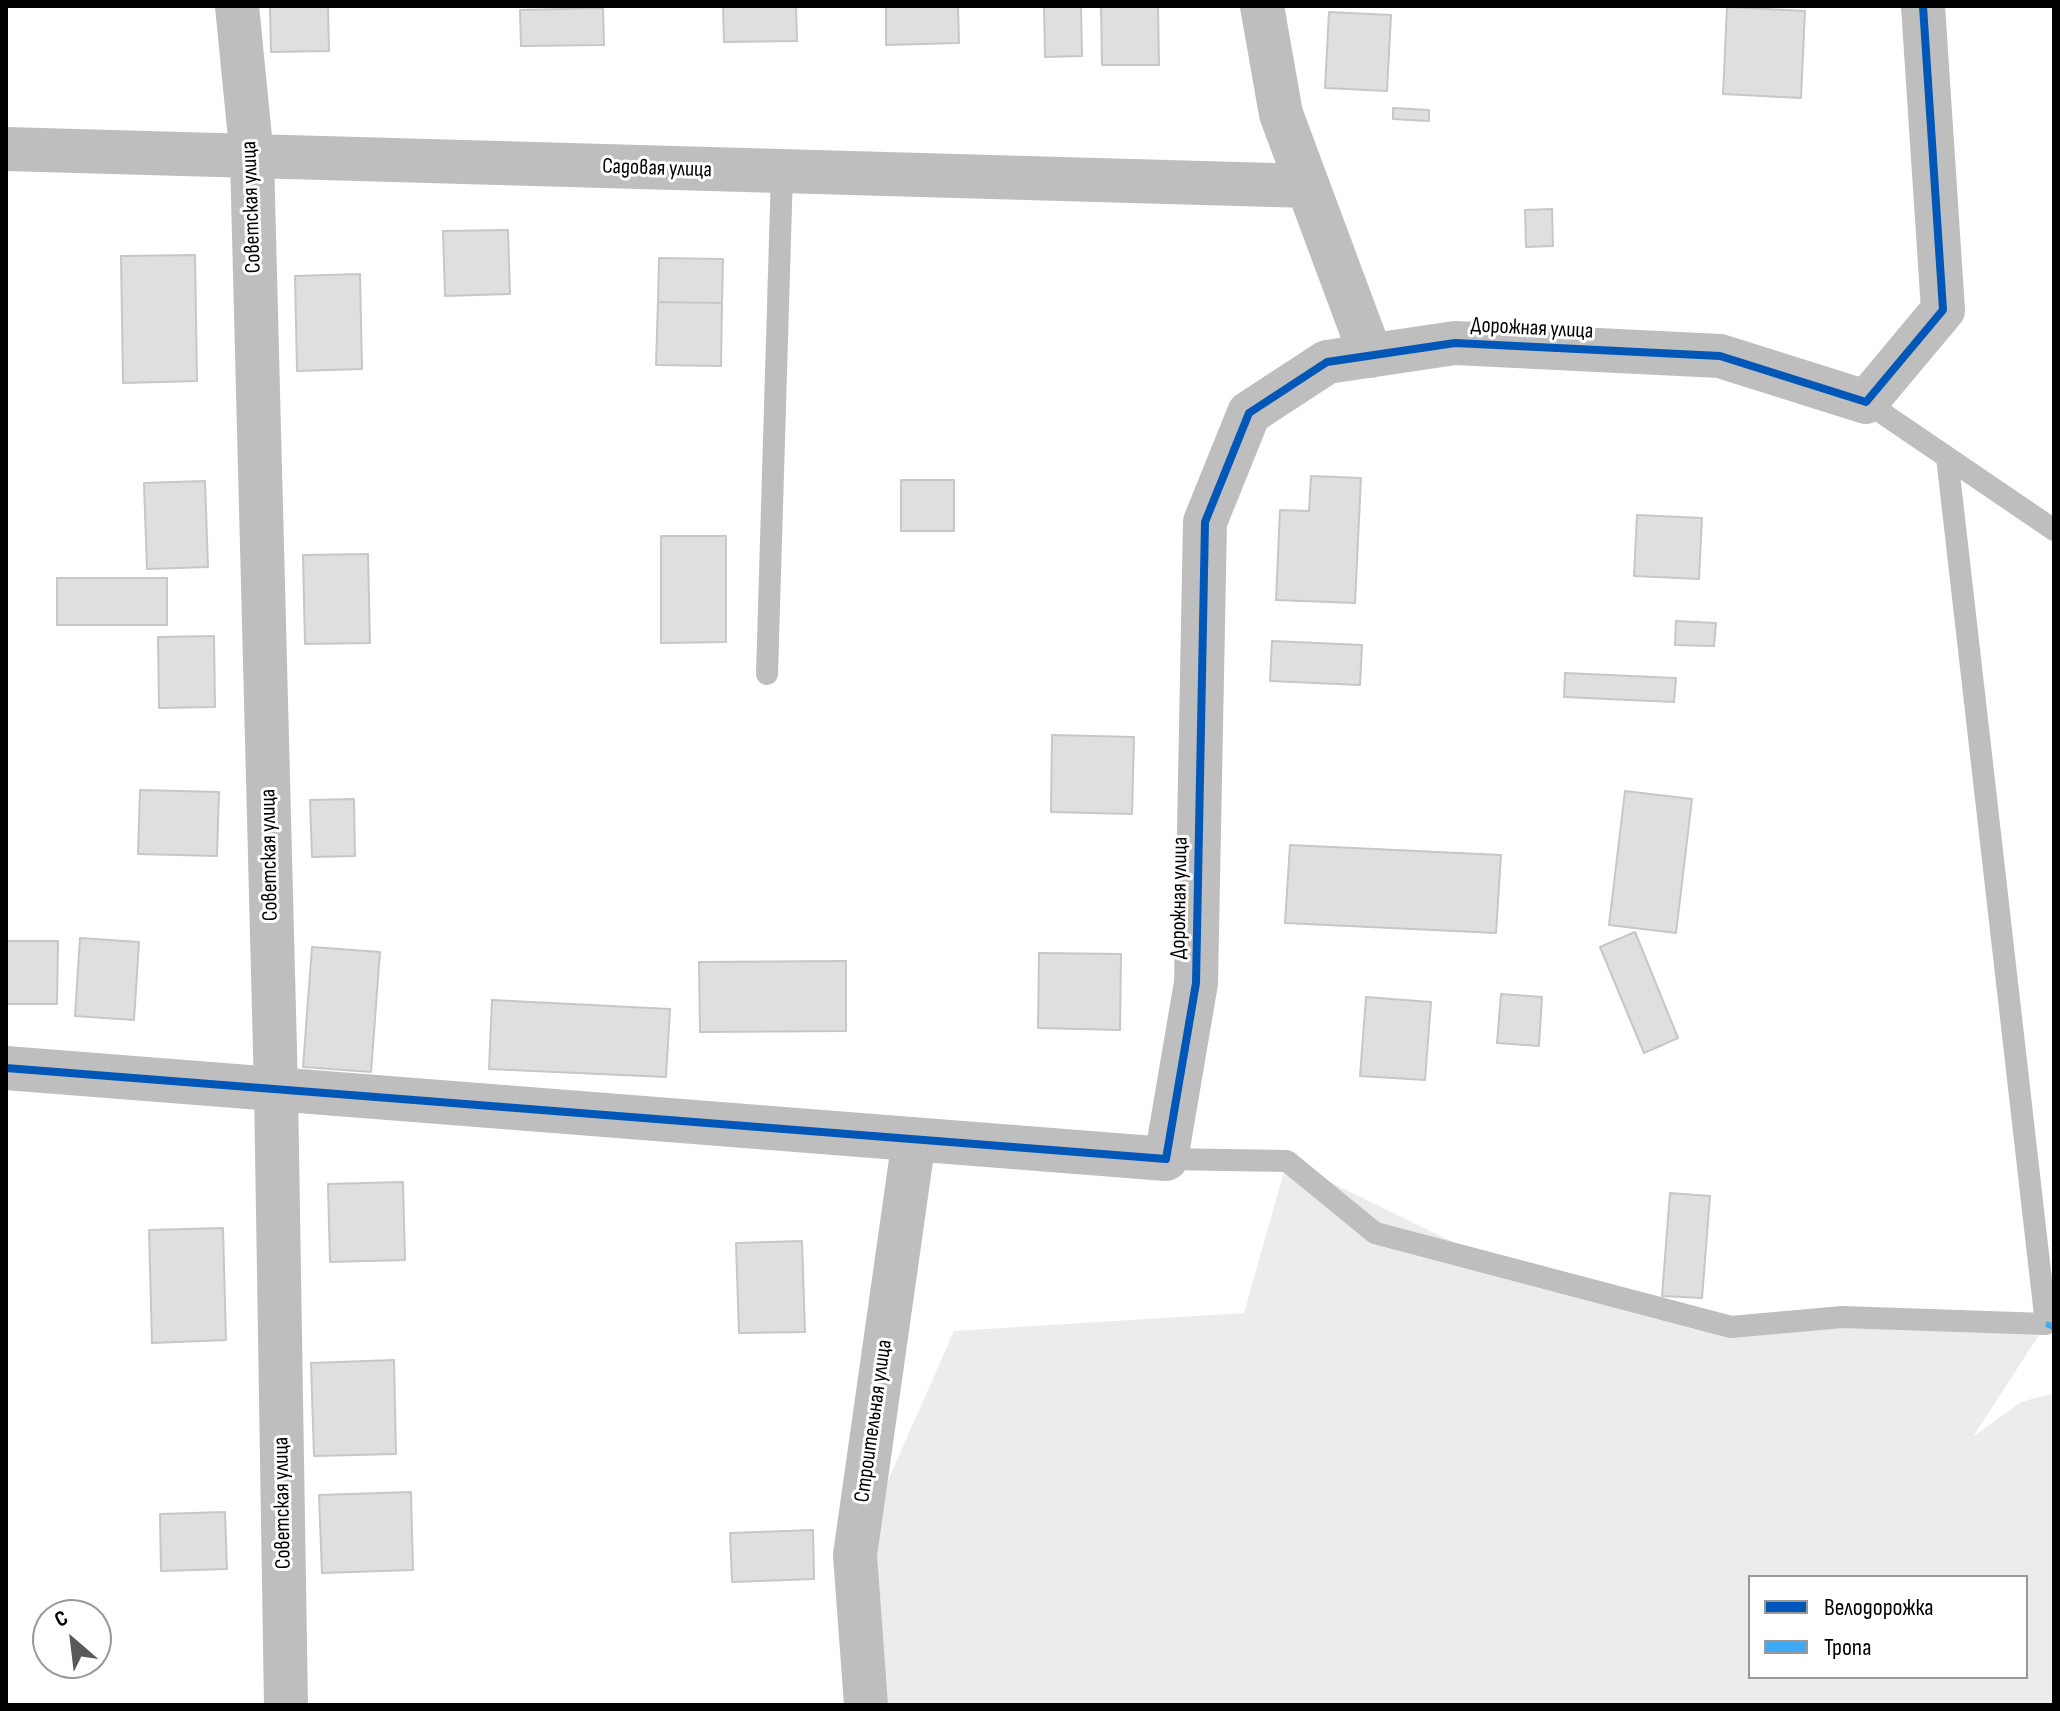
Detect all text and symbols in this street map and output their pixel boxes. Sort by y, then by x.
street label: Советская улица [237,140,267,274]
street label: Садовая улица [602,154,712,184]
street label: Дорожная улица [1470,313,1594,345]
street label: Советская улица [256,789,284,921]
street label: Дорожная улица [1166,837,1194,959]
street label: Строительная улица [850,1338,898,1504]
street label: Советская улица [269,1437,297,1569]
legend [1748,1575,2028,1679]
text: Велодорожка [1824,1593,1934,1622]
north arrow [32,1599,112,1679]
text: С [50,1605,73,1634]
text: Тропа [1824,1633,1871,1662]

